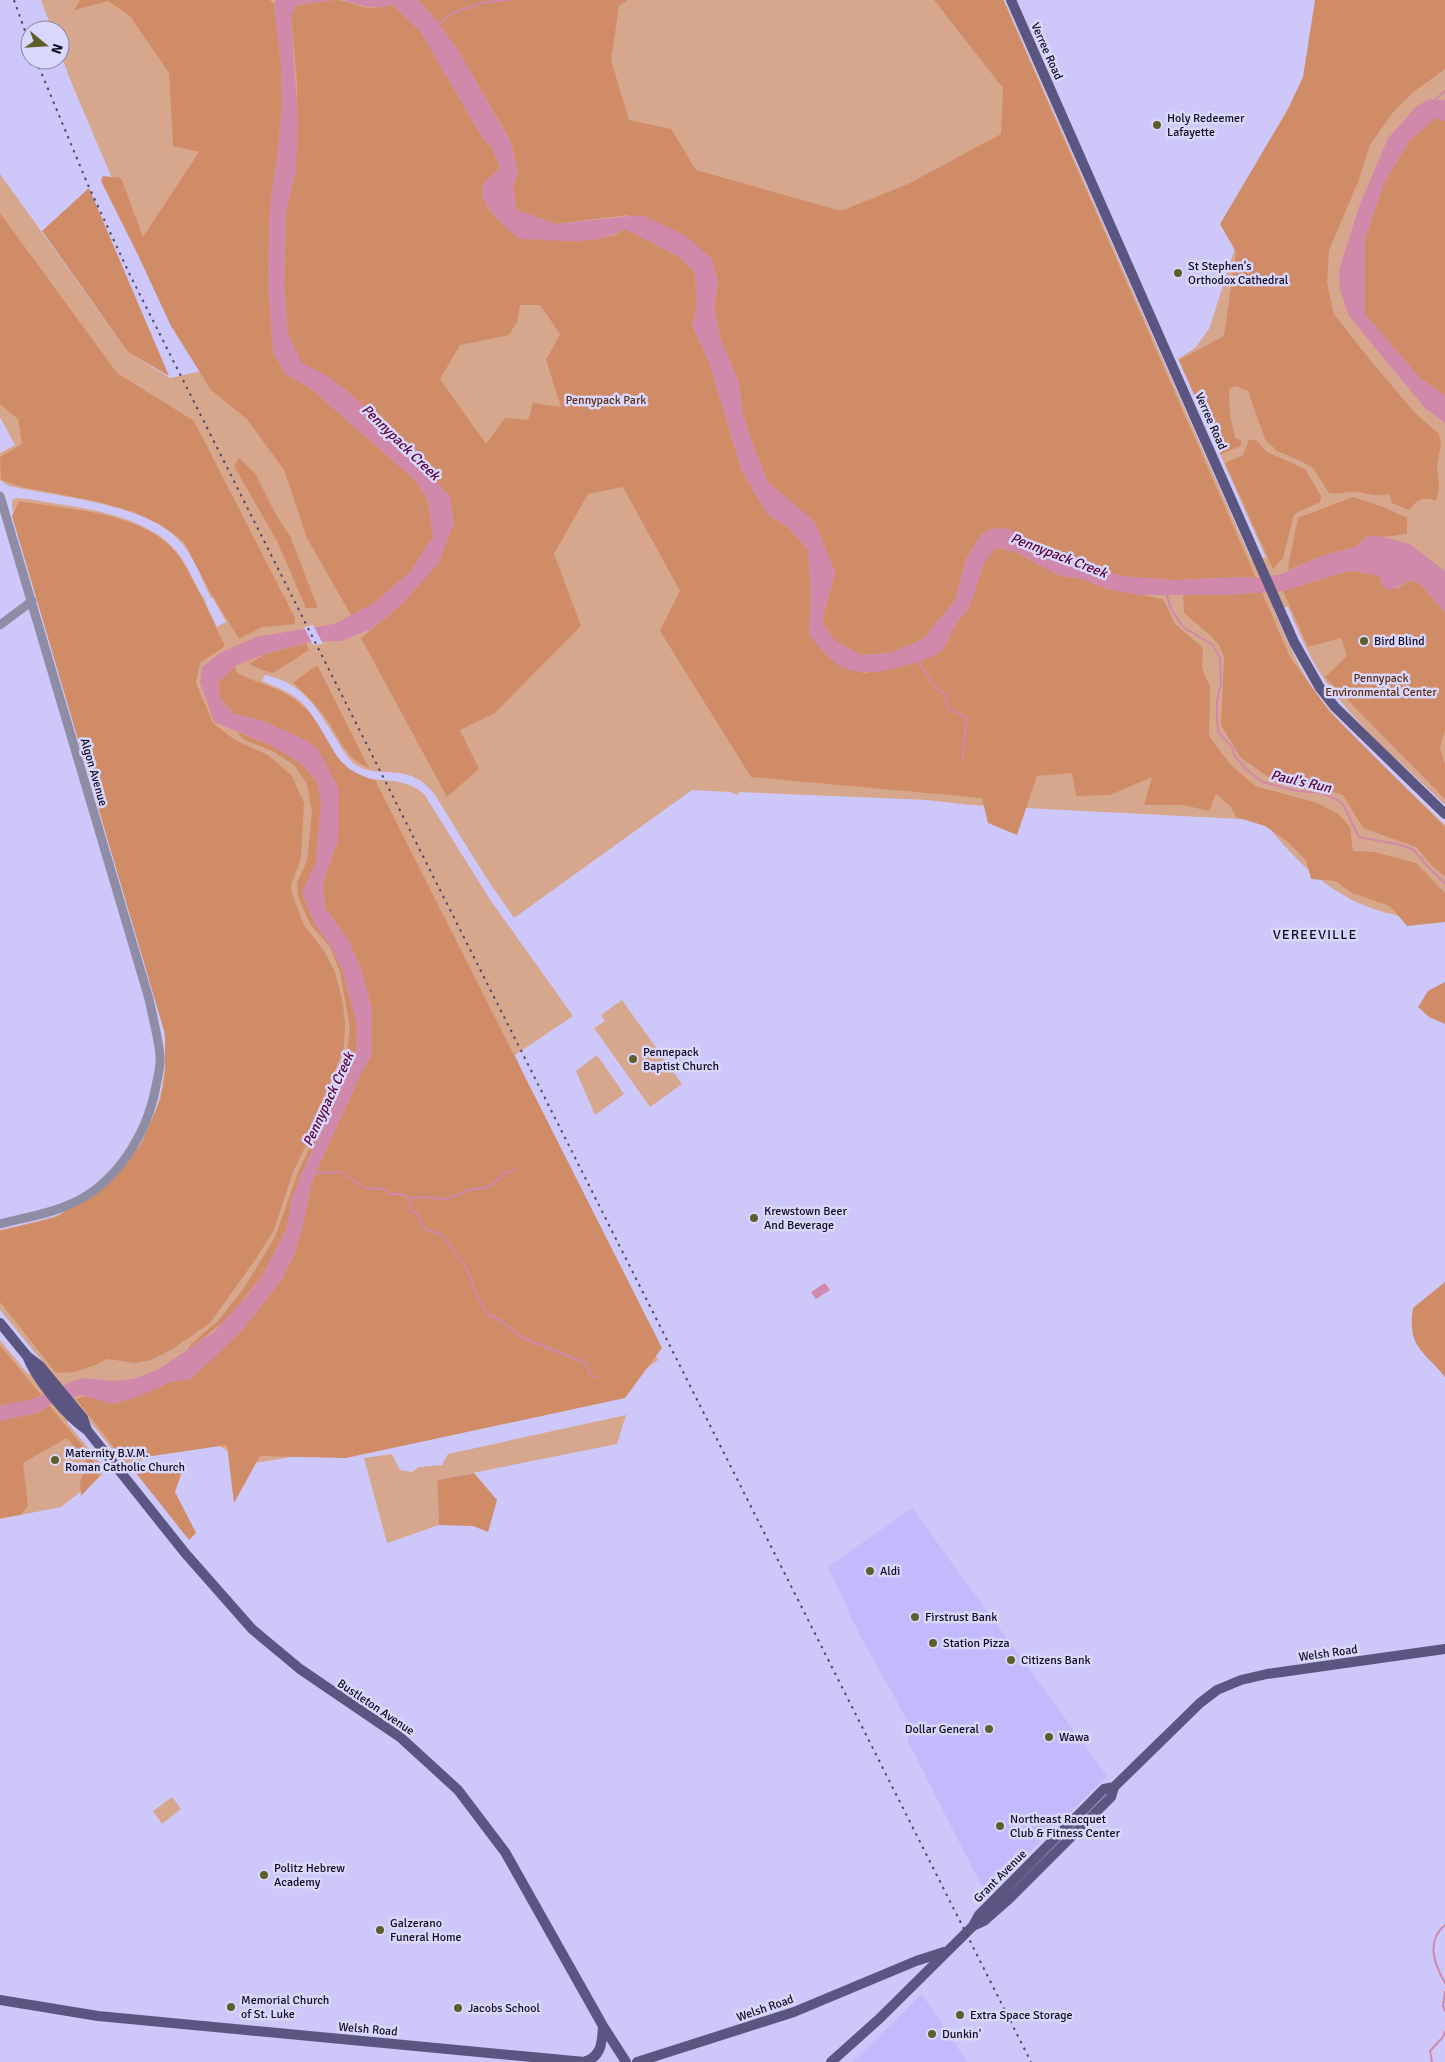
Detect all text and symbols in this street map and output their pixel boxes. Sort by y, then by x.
north arrow [20,20,70,70]
street label: Verree Road [1027,20,1066,82]
text: N [47,42,66,56]
place label: Holy Redeemer Lafayette [1167,111,1245,140]
marker: Holy Redeemer Lafayette [1151,119,1163,131]
place label: St Stephen's Orthodox Cathedral [1188,259,1289,288]
marker: St Stephen's Orthodox Cathedral [1172,267,1184,279]
street label: Verree Road [1191,390,1230,452]
park label: Pennypack Park [566,393,646,408]
water label: Pennypack Creek [358,401,445,485]
water label: Pennypack Creek [1008,529,1111,582]
place label: Bird Blind [1374,634,1425,649]
marker: Bird Blind [1358,635,1370,647]
park label: Pennypack Environmental Center [1325,671,1437,700]
street label: Algon Avenue [77,736,110,808]
water label: Paul's Run [1269,766,1333,797]
district label: VEREEVILLE [1273,926,1357,943]
place label: Pennepack Baptist Church [643,1045,719,1074]
water label: Pennypack Creek [299,1048,358,1149]
marker: Pennepack Baptist Church [627,1053,639,1065]
place label: Krewstown Beer And Beverage [764,1204,847,1233]
marker: Krewstown Beer And Beverage [748,1212,760,1224]
place label: Maternity B.V.M. Roman Catholic Church [65,1446,185,1475]
marker: Maternity B.V.M. Roman Catholic Church [49,1454,61,1466]
place label: Aldi [880,1564,900,1579]
marker: Aldi [864,1565,876,1577]
place label: Firstrust Bank [925,1610,997,1625]
marker: Firstrust Bank [909,1611,921,1623]
place label: Station Pizza [943,1636,1010,1651]
marker: Station Pizza [927,1637,939,1649]
street label: Welsh Road [1298,1642,1359,1665]
place label: Citizens Bank [1021,1653,1091,1668]
marker: Citizens Bank [1005,1654,1017,1666]
street label: Bustleton Avenue [334,1676,417,1739]
place label: Dollar General [905,1722,979,1737]
marker: Dollar General [983,1723,995,1735]
place label: Wawa [1059,1730,1089,1745]
marker: Wawa [1043,1731,1055,1743]
place label: Northeast Racquet Club & Fitness Center [1010,1812,1120,1841]
marker: Northeast Racquet Club & Fitness Center [994,1820,1006,1832]
street label: Grant Avenue [971,1847,1030,1906]
place label: Politz Hebrew Academy [274,1861,345,1890]
marker: Politz Hebrew Academy [258,1869,270,1881]
place label: Galzerano Funeral Home [390,1916,462,1945]
marker: Galzerano Funeral Home [374,1924,386,1936]
street label: Welsh Road [735,1992,796,2025]
place label: Memorial Church of St. Luke [241,1993,329,2022]
marker: Memorial Church of St. Luke [225,2001,237,2013]
place label: Jacobs School [468,2001,540,2016]
marker: Jacobs School [452,2002,464,2014]
place label: Extra Space Storage [970,2008,1073,2023]
marker: Extra Space Storage [954,2009,966,2021]
street label: Welsh Road [338,2019,398,2040]
place label: Dunkin' [942,2027,981,2042]
marker: Dunkin' [926,2028,938,2040]

